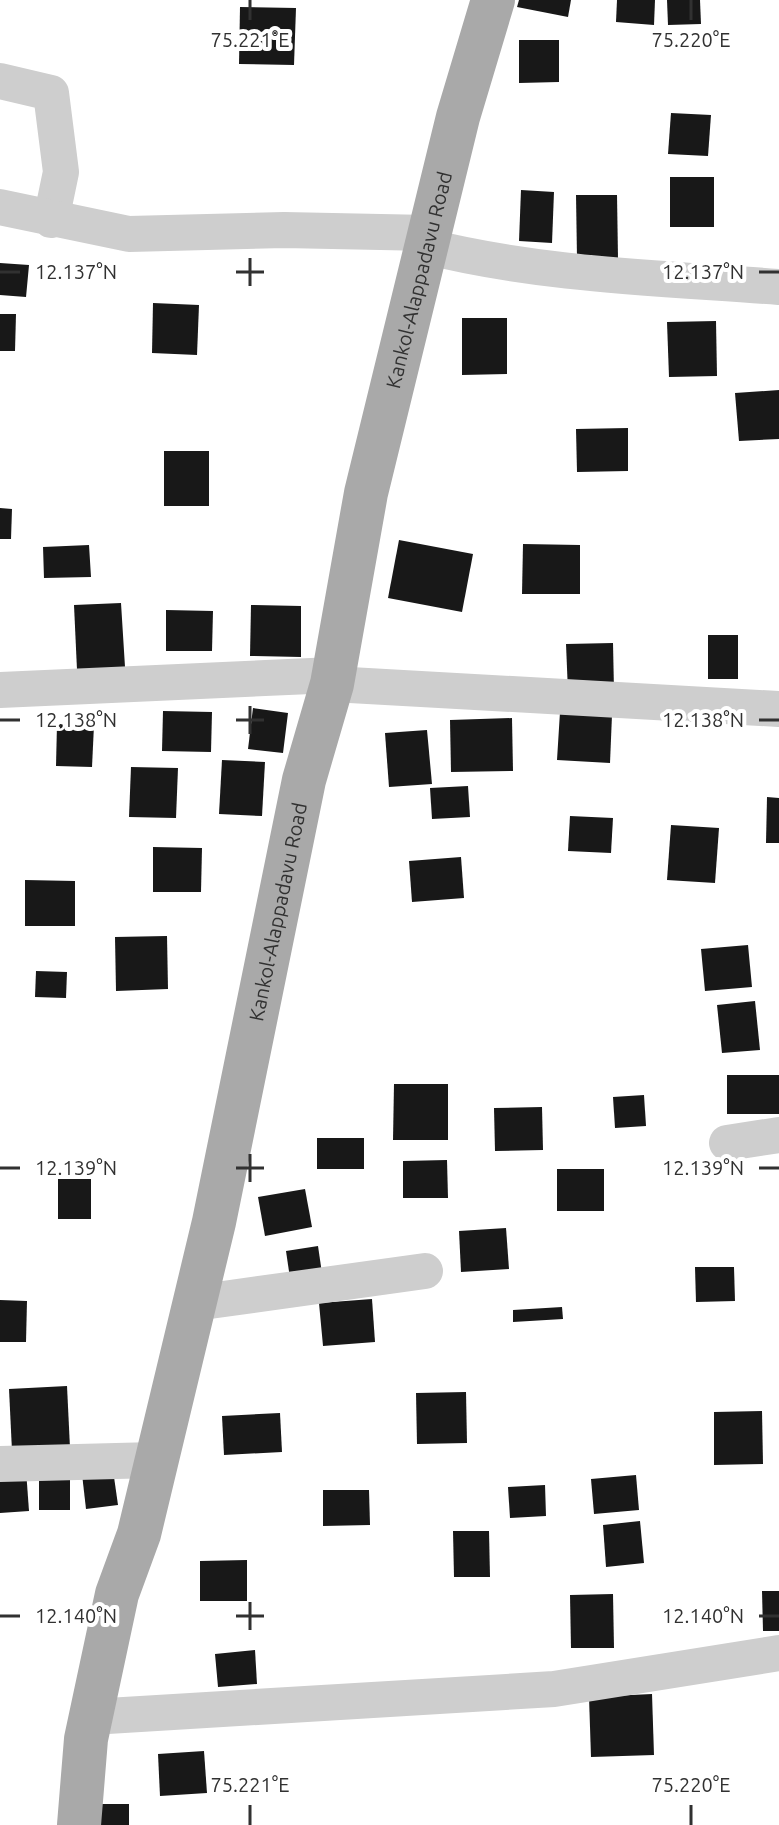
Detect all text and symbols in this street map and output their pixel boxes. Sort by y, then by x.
text: 75.221°E [211,28,290,51]
text: 75.220°E [652,28,731,51]
street label: Kankol-Alappadavu Road [381,169,456,390]
text: 12.137°N [35,260,117,283]
text: 12.137°N [662,260,744,283]
text: 12.138°N [35,708,117,731]
text: 12.138°N [662,708,744,731]
street label: Kankol-Alappadavu Road [244,800,311,1023]
text: 12.139°N [35,1156,117,1179]
text: 12.139°N [662,1156,744,1179]
text: 12.140°N [35,1604,117,1627]
text: 12.140°N [662,1604,744,1627]
text: 75.221°E [211,1773,290,1796]
text: 75.220°E [652,1773,731,1796]

